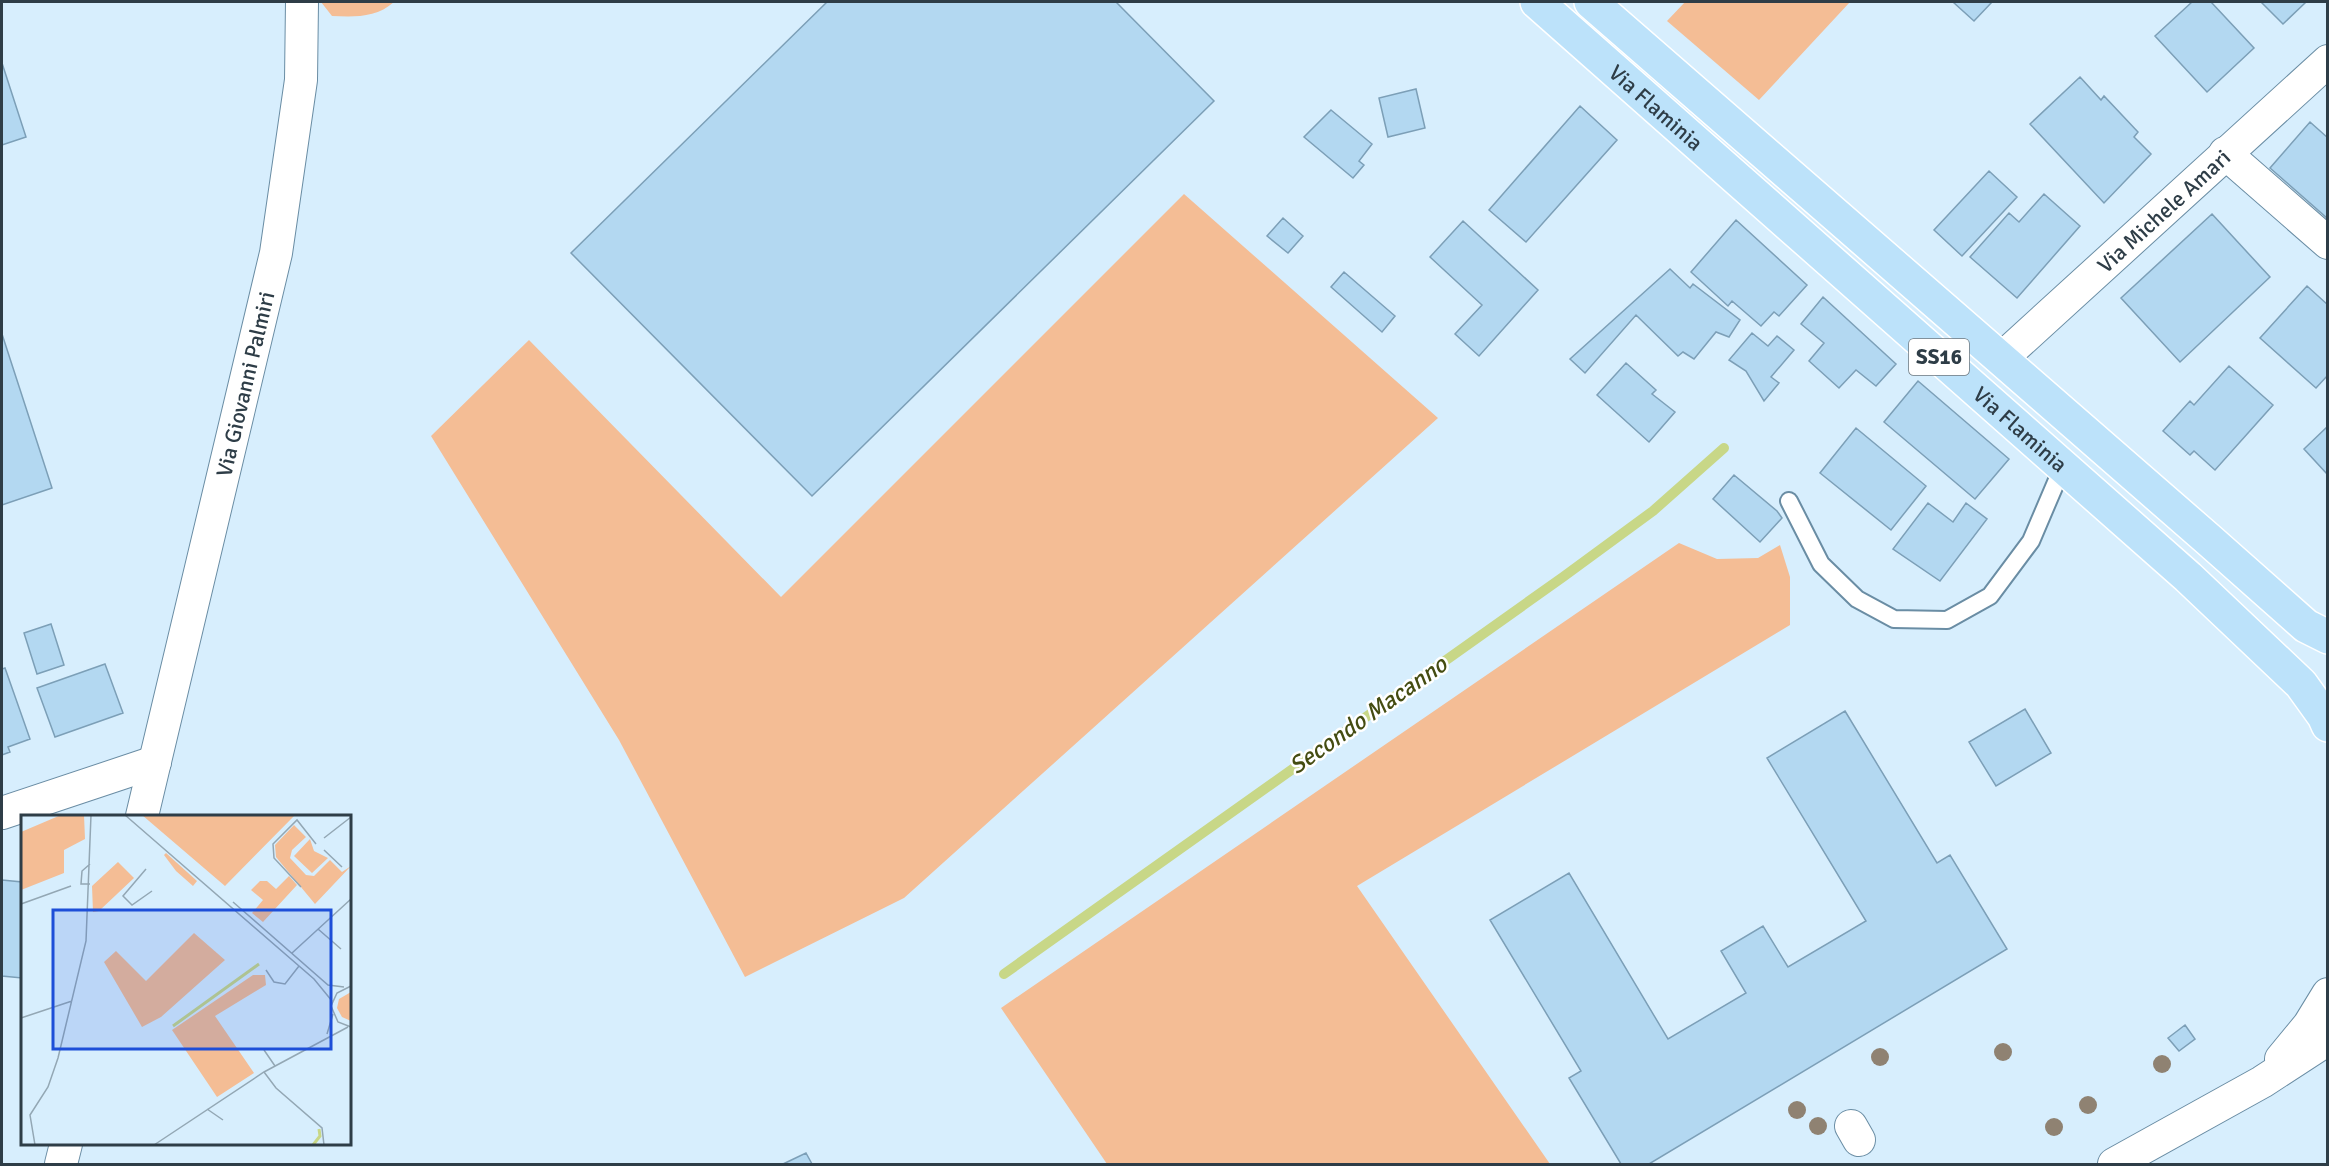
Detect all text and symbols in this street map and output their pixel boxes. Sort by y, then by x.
street label: Via Flaminia [1604,59,1709,156]
street label: Via Michele Amari [2092,143,2236,278]
street label: Via Giovanni Palmiri [210,289,280,479]
road number: SS16 [1909,339,1969,375]
street label: Via Flaminia [1968,380,2073,478]
water label: Secondo Macanno [1283,648,1454,781]
inset map [21,815,351,1145]

